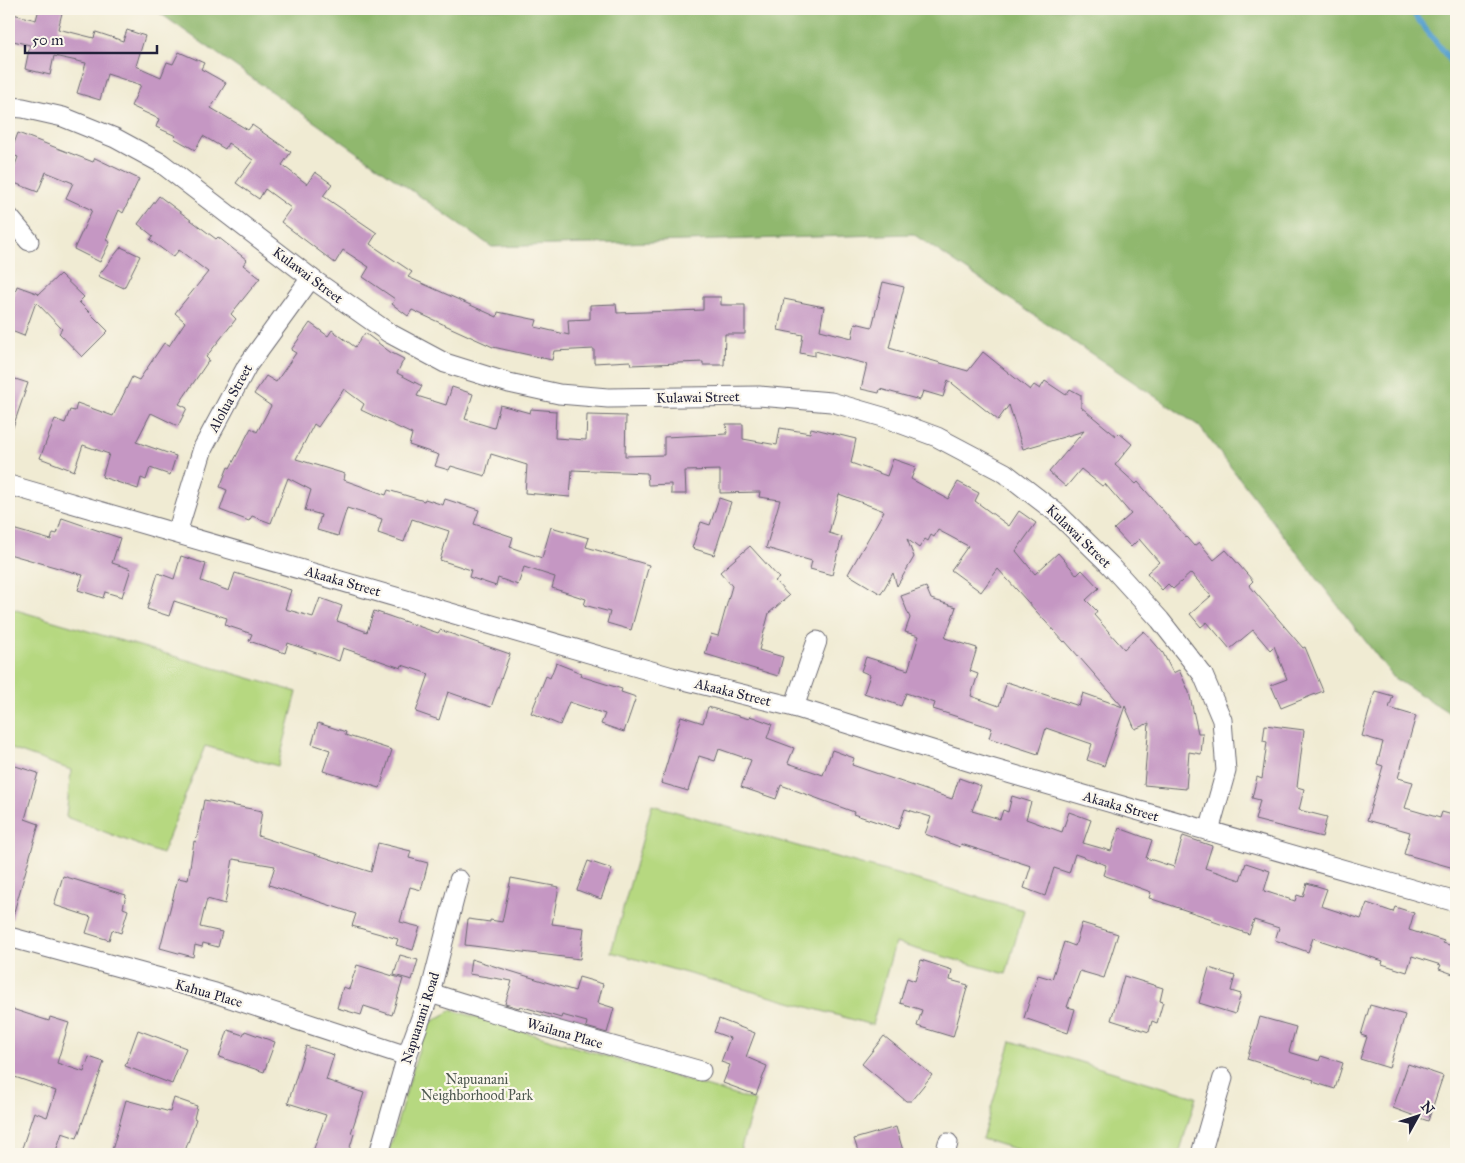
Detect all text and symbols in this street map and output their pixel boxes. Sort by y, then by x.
scale bar [25,22,158,54]
text: 50 m [32,31,64,49]
street label: Kulawai Street [269,243,346,307]
street label: Alolua Street [204,361,256,436]
street label: Kulawai Street [656,388,740,407]
street label: Kulawai Street [1043,501,1115,571]
street label: Akaaka Street [302,562,383,600]
street label: Akaaka Street [692,675,773,710]
street label: Akaaka Street [1080,787,1161,825]
street label: Napuanani Road [398,970,443,1066]
street label: Kahua Place [173,976,245,1011]
street label: Wailana Place [525,1015,605,1052]
park label: Napuanani Neighborhood Park [421,1071,534,1104]
north arrow [1392,1090,1442,1140]
text: N [1417,1098,1438,1118]

